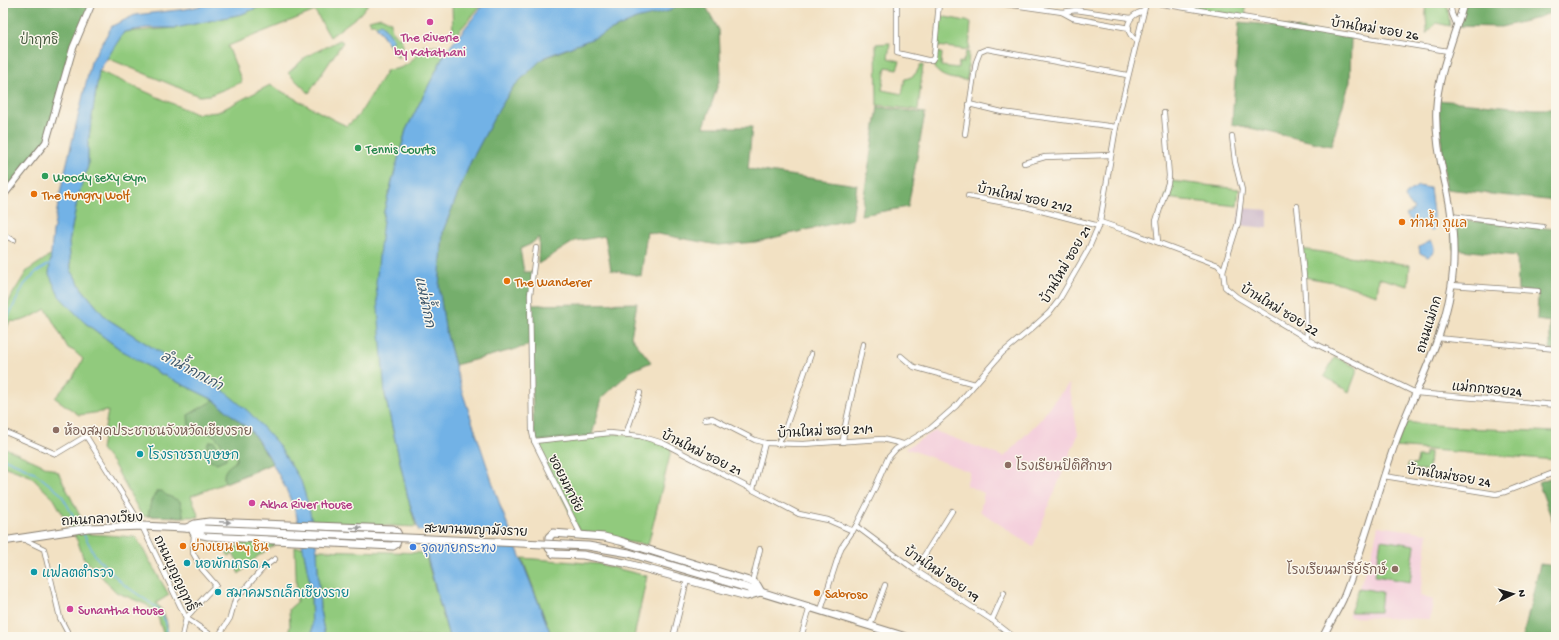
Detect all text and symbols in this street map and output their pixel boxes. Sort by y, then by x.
street label: บ้านใหม่ ซอย 26 [1330,12,1421,45]
marker: The Riverie by Katathani [425,17,435,27]
park label: ป่าฤทธิ [20,31,58,49]
place label: The Riverie by Katathani [394,31,466,61]
marker: Tennis Courts [353,143,363,153]
place label: Tennis Courts [365,143,437,158]
marker: Woody sexy Gym [40,171,50,181]
place label: Woody sexy Gym [53,171,146,186]
street label: บ้านใหม่ ซอย 21/2 [975,178,1075,217]
marker: The Hungry Wolf [29,189,39,199]
place label: The Hungry Wolf [41,189,131,204]
place label: ท่าน้ำ ภูแล [1410,210,1467,232]
marker: ท่าน้ำ ภูแล [1397,217,1407,227]
street label: บ้านใหม่ ซอย 21 [1035,222,1096,307]
water label: แม่น้ำกก [410,274,444,330]
marker: The Wanderer [502,276,512,286]
place label: The Wanderer [514,276,593,291]
street label: บ้านใหม่ ซอย 22 [1237,278,1323,341]
street label: ถนนแม่กก [1412,293,1446,355]
water label: ลำน้ำกกเก่า [157,343,229,396]
street label: แม่กกซอย24 [1451,377,1523,401]
street label: บ้านใหม่ ซอย 21/1 [777,419,873,442]
place label: ห้องสมุดประชาชนจังหวัดเชียงราย [64,422,252,440]
marker: ห้องสมุดประชาชนจังหวัดเชียงราย [51,425,61,435]
street label: บ้านใหม่ ซอย 21 [658,425,745,480]
place label: โรงราชรถบุษษก [148,445,239,464]
marker: โรงราชรถบุษษก [135,449,145,459]
street label: ซอยมหาชัย [544,452,588,516]
place label: โรงเรียนปิติศึกษา [1016,456,1112,475]
street label: บ้านใหม่ซอย 24 [1405,459,1492,492]
marker: โรงเรียนปิติศึกษา [1003,460,1013,470]
marker: Akha River House [247,498,257,508]
place label: Akha River House [260,498,353,513]
street label: ถนนกลางเวียง [61,508,143,530]
one-way arrow [219,519,231,526]
street label: สะพานพญามังราย [424,520,528,541]
one-way arrow [350,524,362,531]
street label: ถนนบุญญฤทธิ์ [150,531,204,615]
place label: ย่างเยน by ชิน [191,538,269,556]
marker: ย่างเยน by ชิน [178,541,188,551]
street label: บ้านใหม่ ซอย 19 [900,541,984,606]
marker: จุดขายกระทง [408,542,418,552]
place label: จุดขายกระทง [421,542,497,557]
place label: หอพักเกรด A [195,556,271,573]
marker: หอพักเกรด A [182,558,192,568]
place label: โรงเรียนมารีย์รักษ์ [1287,560,1387,579]
place label: แฟลตตำรวจ [42,564,114,582]
marker: โรงเรียนมารีย์รักษ์ [1390,564,1400,574]
marker: แฟลตตำรวจ [29,567,39,577]
north arrow [1493,574,1533,614]
place label: สมาคมรถเล็กเชียงราย [226,583,350,602]
marker: สมาคมรถเล็กเชียงราย [213,587,223,597]
marker: Sabroso [812,588,822,598]
place label: Sabroso [825,588,868,603]
text: N [1515,589,1527,597]
marker: Sunantha House [65,604,75,614]
place label: Sunantha House [78,604,164,619]

